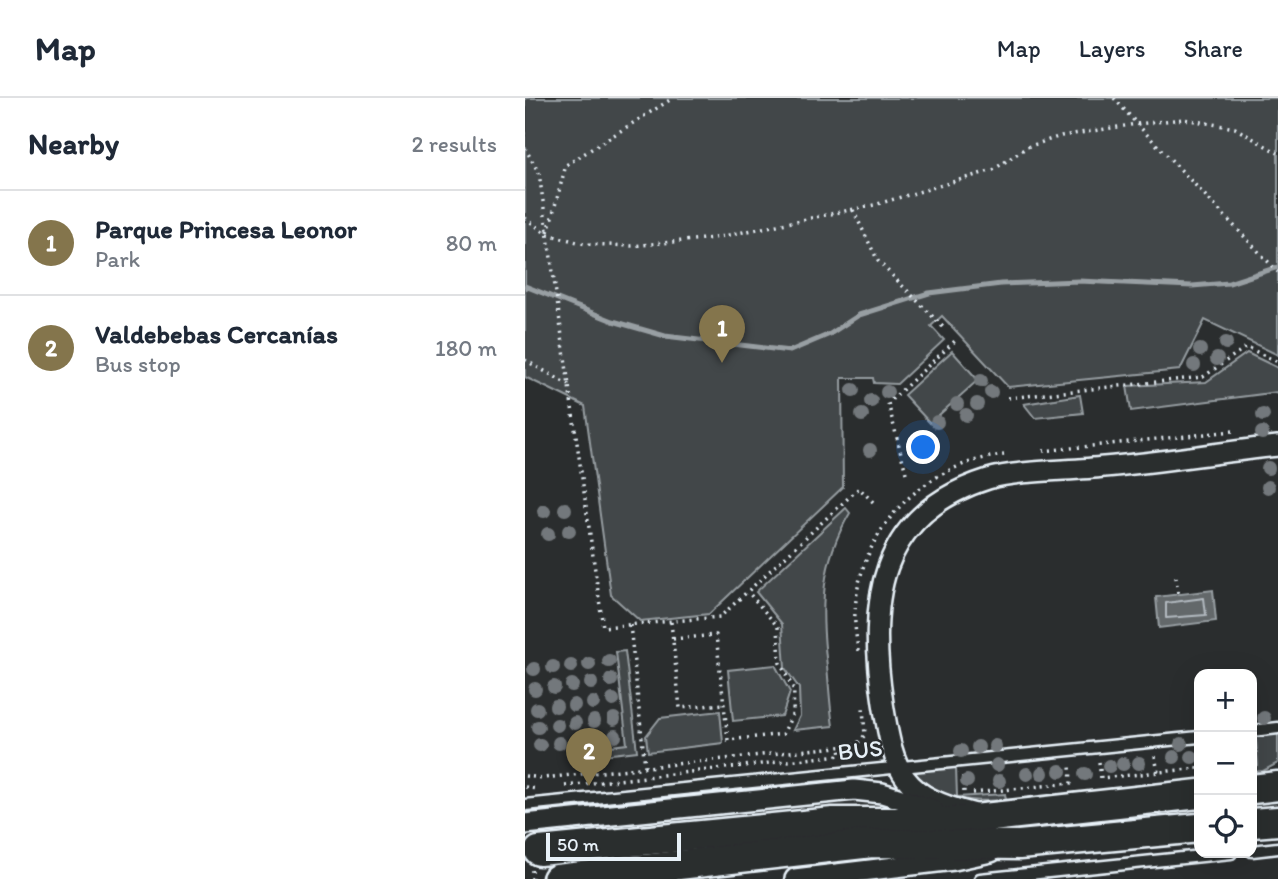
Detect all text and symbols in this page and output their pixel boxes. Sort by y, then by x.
text: Map [35,29,96,68]
text: Map [997,34,1041,63]
text: Layers [1079,34,1146,63]
text: Share [1184,34,1243,63]
text: Nearby [28,125,119,162]
text: 2 results [411,130,497,158]
text: Parque Princesa Leonor [95,213,357,245]
text: 1 [46,229,56,257]
text: 80 m [446,229,497,257]
text: Park [95,245,140,273]
pin: 1 [699,305,745,363]
text: Valdebebas Cercanías [95,318,338,350]
text: 2 [45,334,57,362]
text: 180 m [435,334,497,362]
text: Bus stop [95,350,181,378]
your location [906,430,940,464]
map controls [1194,669,1257,858]
button: + [1194,669,1257,732]
pin: 2 [566,728,612,786]
button: − [1194,732,1257,795]
street label: BUS [836,733,884,766]
button: locate [1194,795,1257,858]
scale bar [546,830,681,862]
text: 50 m [557,833,599,856]

